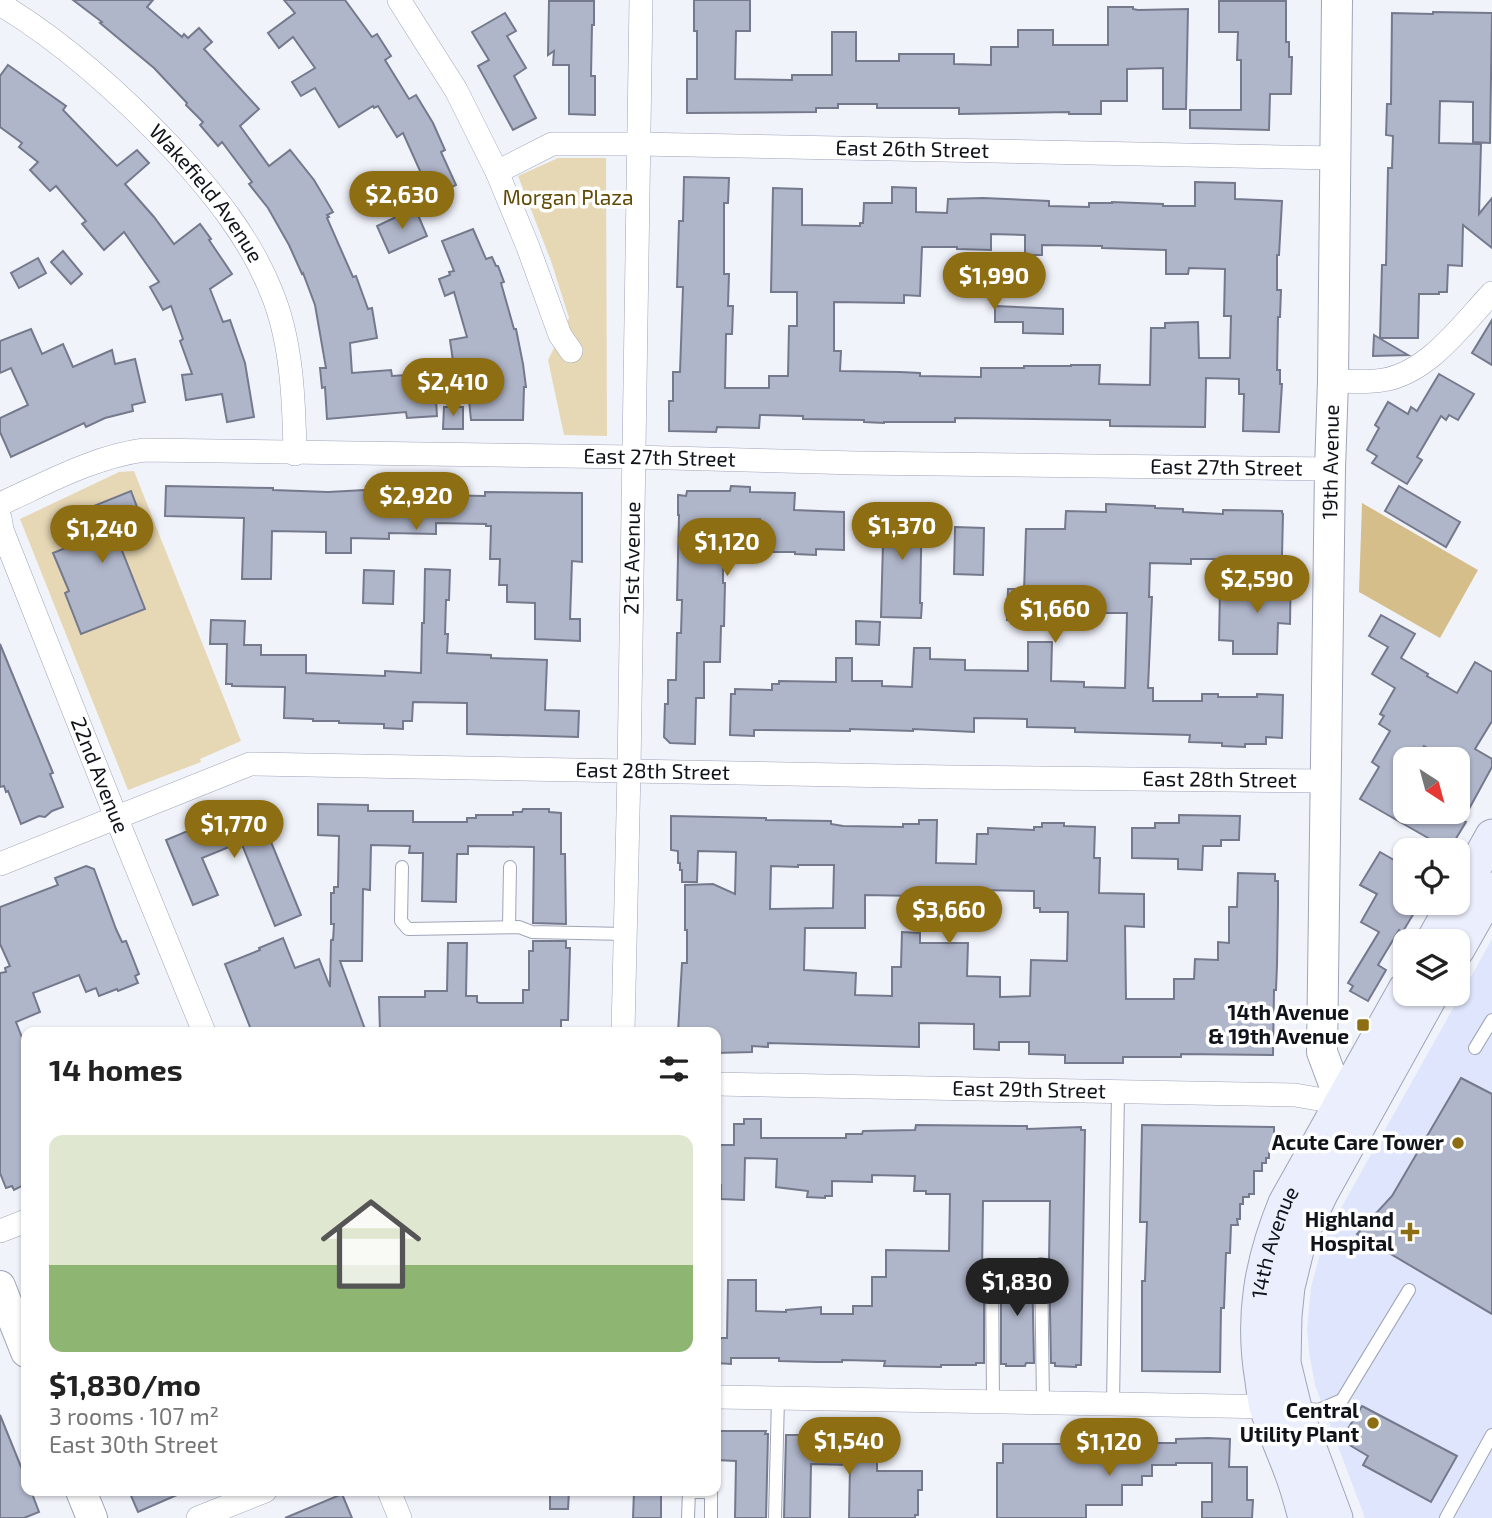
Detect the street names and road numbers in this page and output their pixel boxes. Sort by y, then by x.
street label: Wakefield Avenue [145,118,269,266]
street label: East 26th Street [835,134,989,162]
street label: 19th Avenue [1316,404,1343,520]
street label: East 27th Street [583,442,736,471]
street label: East 27th Street [1150,453,1303,480]
street label: 21st Avenue [617,501,644,615]
street label: 22nd Avenue [67,713,135,836]
street label: East 28th Street [575,756,730,784]
street label: East 28th Street [1142,765,1297,792]
street label: East 29th Street [952,1074,1106,1102]
street label: 14th Avenue [1245,1181,1303,1300]

